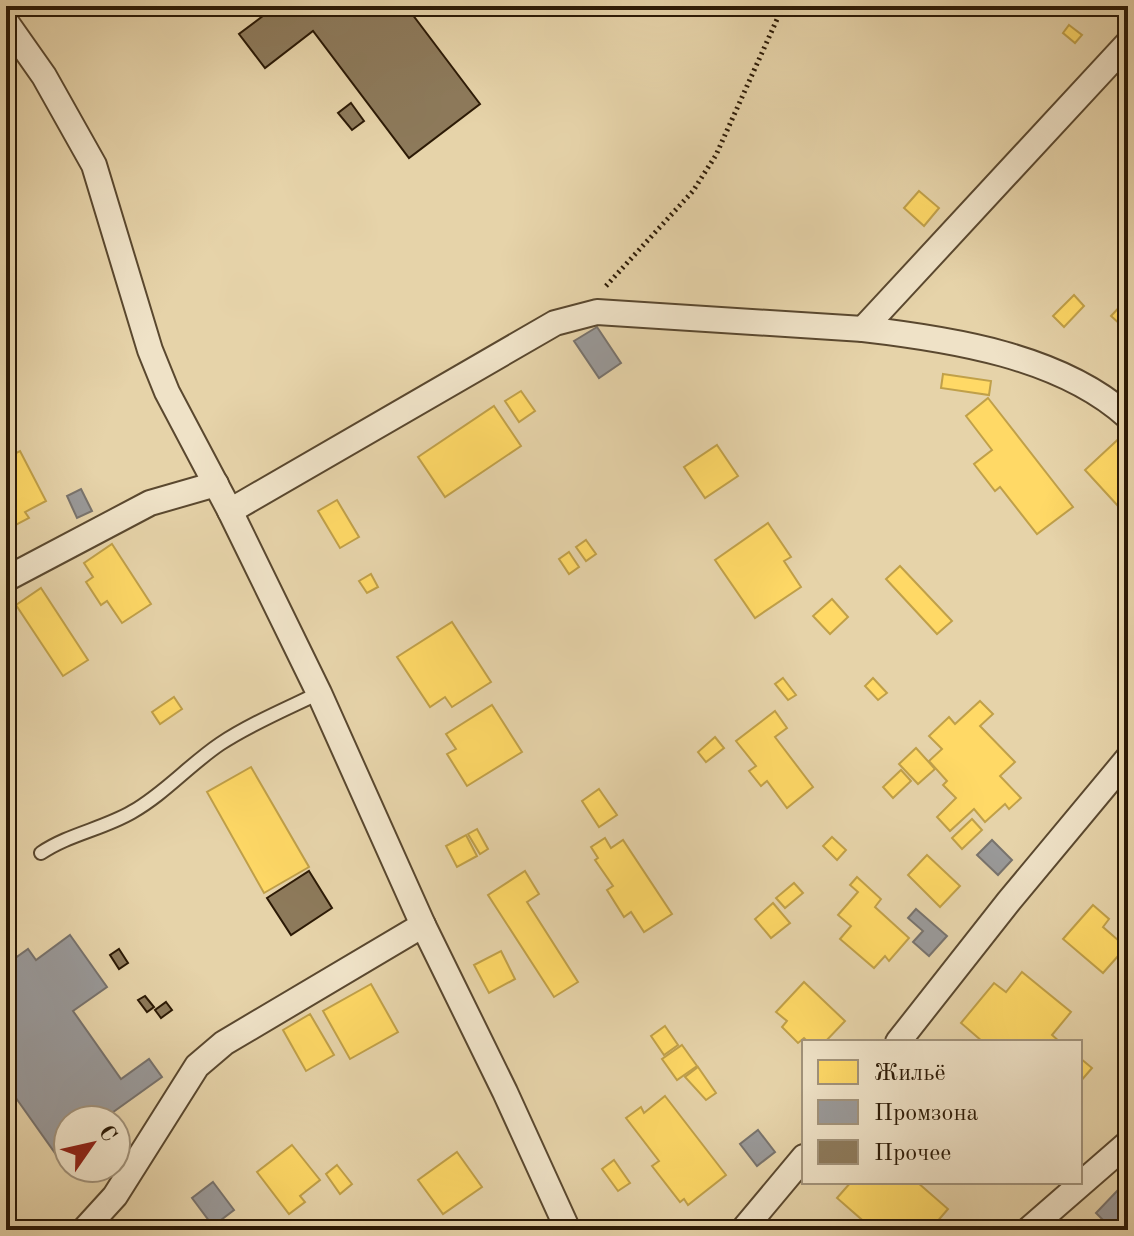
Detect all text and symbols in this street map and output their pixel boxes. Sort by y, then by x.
legend [802,1040,1082,1184]
text: Жильё [874,1062,945,1086]
text: Промзона [874,1102,979,1126]
north arrow [52,1104,132,1184]
text: С [94,1122,120,1146]
text: Прочее [874,1142,951,1166]

